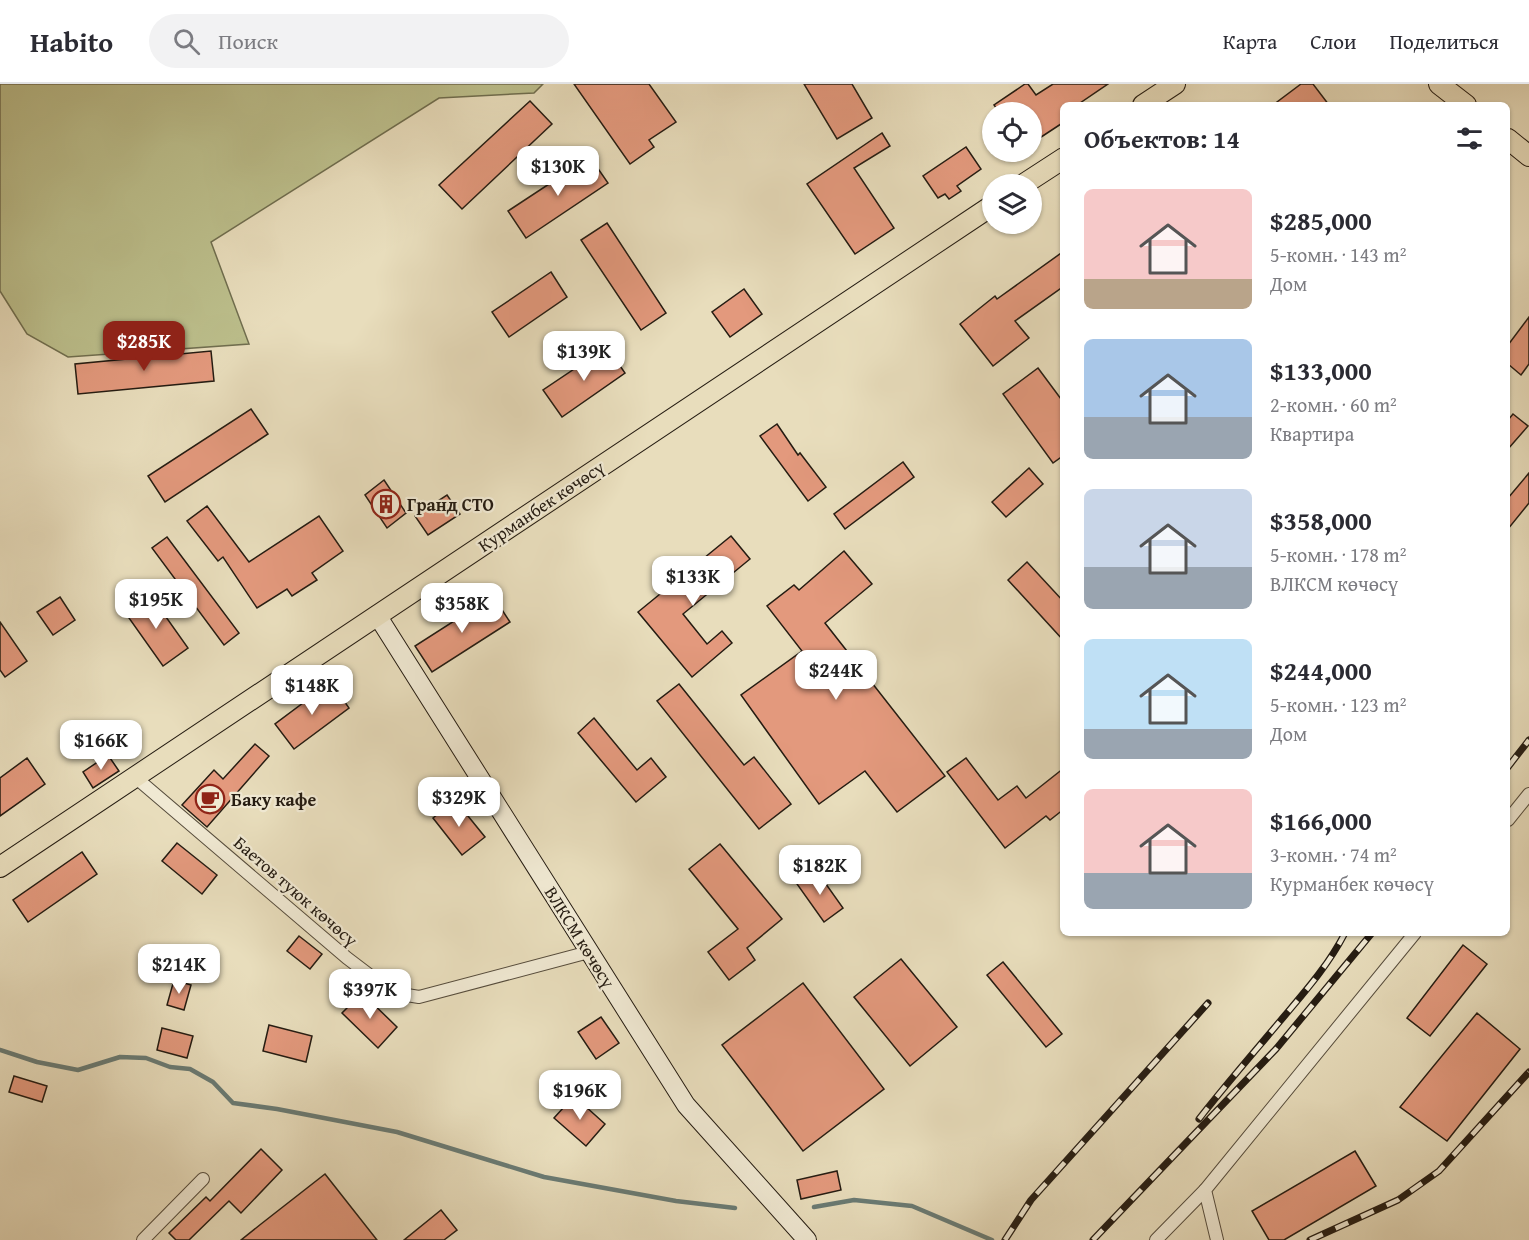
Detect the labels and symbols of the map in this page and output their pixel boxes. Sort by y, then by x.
pin: $130K [516,146,600,197]
pin: $285K [102,321,186,372]
pin: $139K [542,331,626,382]
street label: Курманбек көчөсү [472,453,610,559]
building icon: Гранд СТО [370,488,402,520]
place label: Гранд СТО [407,491,494,518]
pin: $133K [651,556,735,607]
pin: $195K [114,579,198,630]
pin: $358K [420,583,504,634]
pin: $244K [794,650,878,701]
pin: $148K [270,665,354,716]
pin: $166K [59,720,143,771]
pin: $329K [417,777,501,828]
cafe icon: Баку кафе [194,783,226,815]
place label: Баку кафе [231,786,316,813]
street label: Баетов туюк көчөсү [228,829,364,953]
pin: $182K [778,845,862,896]
street label: ВЛКСМ көчөсү [538,881,622,994]
pin: $214K [137,944,221,995]
pin: $397K [328,969,412,1020]
pin: $196K [538,1070,622,1121]

